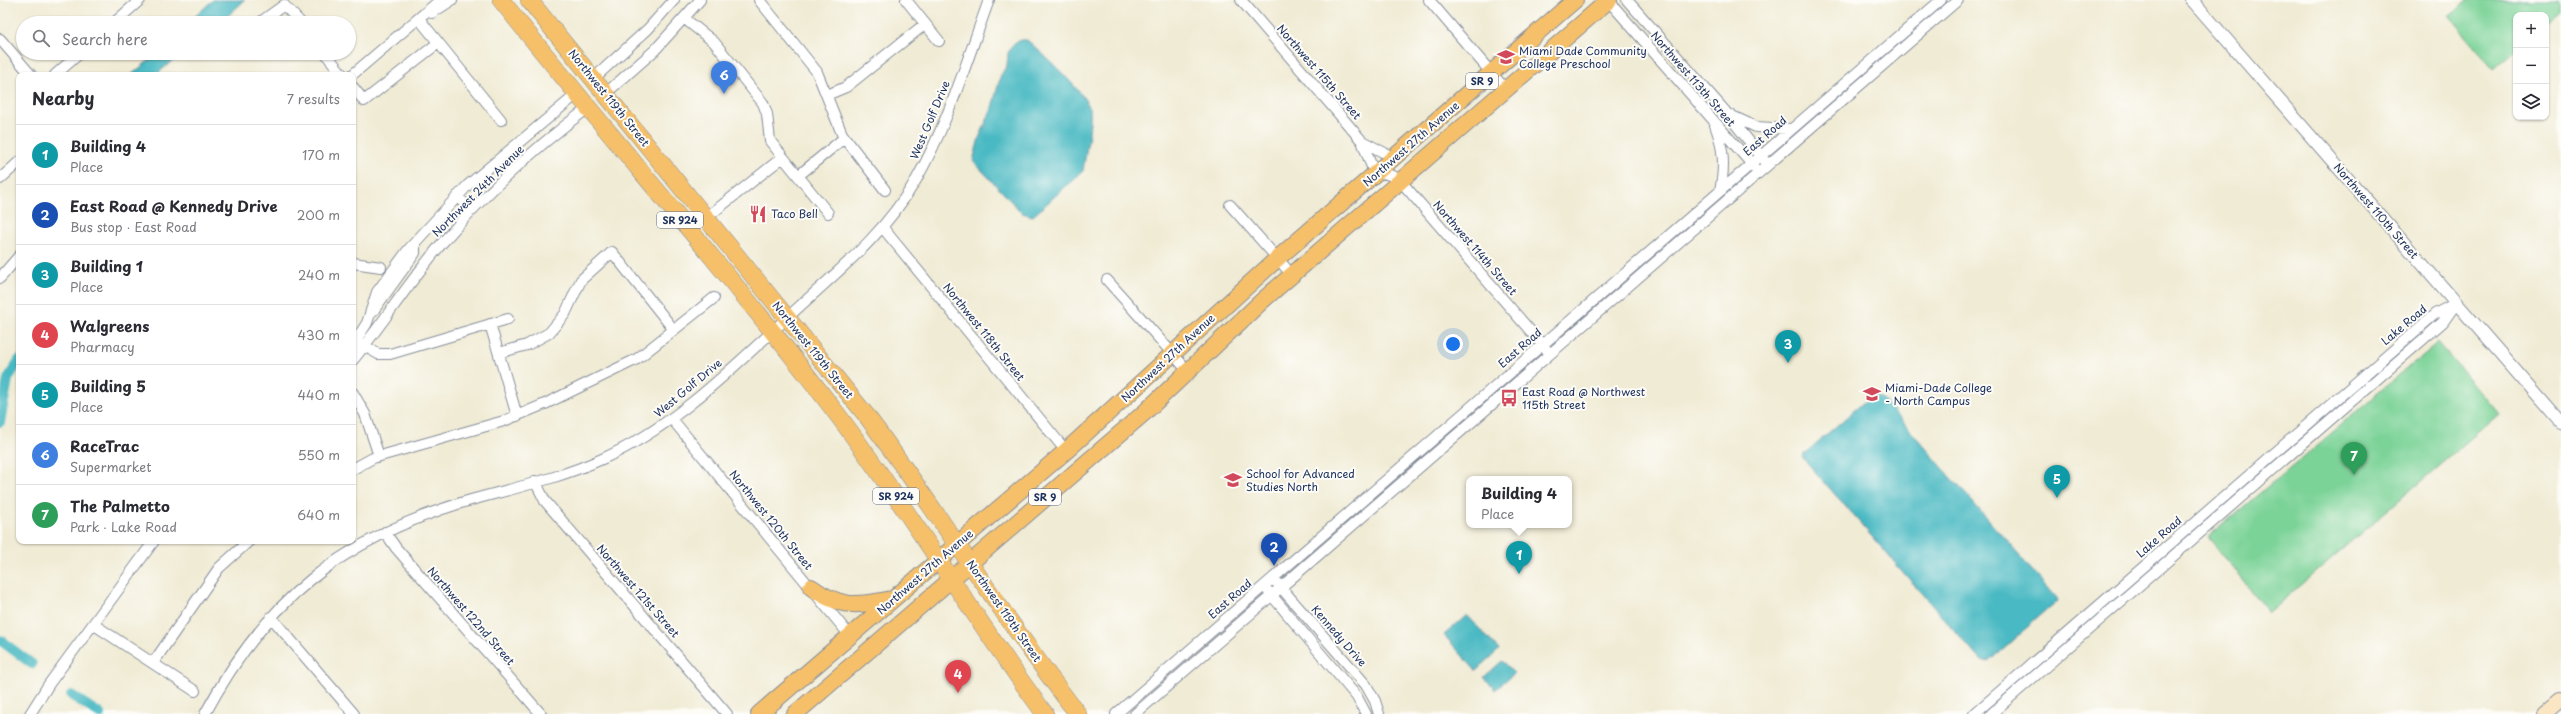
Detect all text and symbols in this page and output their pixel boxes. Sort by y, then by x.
map controls [2513,12,2549,120]
button: + [2513,12,2549,48]
search box [16,16,356,60]
street label: Northwest 115th Street [1273,20,1366,123]
icon: search [30,27,52,49]
text: Search here [62,27,148,50]
street label: Northwest 113th Street [1647,27,1740,130]
place label: Miami Dade Community College Preschool [1519,42,1647,72]
street label: Northwest 119th Street [565,45,654,150]
school or university icon: Miami Dade Community College Preschool [1496,47,1516,67]
button: − [2513,48,2549,84]
pin: 6 [711,61,737,94]
road number: SR 9 [1466,73,1498,89]
street label: West Golf Drive [905,78,954,162]
button: layers [2513,84,2549,120]
text: Nearby [32,85,94,111]
text: 7 results [287,89,340,108]
street label: Northwest 27th Avenue [1359,97,1463,190]
street label: East Road [1739,112,1790,159]
text: Building 4 [70,134,146,157]
street label: Northwest 24th Avenue [428,141,527,240]
text: 1 [42,145,48,164]
text: 170 m [302,145,340,164]
text: Place [70,157,103,176]
street label: Northwest 110th Street [2330,159,2423,263]
text: East Road @ Kennedy Drive [70,194,278,217]
street label: Northwest 114th Street [1429,197,1522,299]
restaurant icon: Taco Bell [748,204,768,224]
text: 2 [40,205,50,224]
text: 200 m [297,205,340,224]
place label: Taco Bell [771,205,818,222]
road number: SR 924 [657,212,703,228]
text: Bus stop · East Road [70,217,197,236]
text: Building 1 [70,254,143,277]
text: 3 [41,265,49,284]
text: 240 m [298,265,340,284]
text: Place [70,277,103,296]
street label: Northwest 118th Street [940,279,1030,385]
street label: Northwest 119th Street [769,297,858,402]
street label: Lake Road [2377,300,2430,349]
street label: Northwest 27th Avenue [1117,310,1218,406]
text: Walgreens [70,314,149,337]
street label: East Road [1494,324,1545,371]
text: 4 [41,325,49,344]
text: 430 m [298,325,340,344]
pin: 3 [1775,330,1801,363]
your location [1443,334,1463,354]
text: Pharmacy [70,337,135,356]
street label: West Golf Drive [650,354,725,421]
text: Building 5 [70,374,146,397]
place label: Miami-Dade College - North Campus [1885,379,1992,409]
place label: East Road @ Northwest 115th Street [1522,383,1646,413]
school or university icon: Miami-Dade College - North Campus [1862,384,1882,404]
text: 5 [41,385,49,404]
text: 440 m [297,385,340,404]
bus stop icon: East Road @ Northwest 115th Street [1499,388,1519,408]
text: Place [70,397,103,416]
text: RaceTrac [70,434,139,457]
pin: 7 [2341,442,2367,475]
text: 6 [40,445,50,464]
text: 550 m [298,445,340,464]
text: Supermarket [70,457,152,476]
place label: School for Advanced Studies North [1246,465,1355,495]
pin: 5 [2044,465,2070,498]
street label: Northwest 120th Street [726,466,817,574]
school or university icon: School for Advanced Studies North [1223,470,1243,490]
popup [1466,476,1572,528]
text: Building 4 [1481,481,1557,504]
road number: SR 924 [873,488,919,504]
road number: SR 9 [1029,489,1061,505]
text: The Palmetto [70,494,170,517]
text: Place [1481,504,1514,523]
text: 7 [41,505,49,524]
text: 640 m [297,505,340,524]
street label: Lake Road [2132,512,2185,561]
text: Park · Lake Road [70,517,177,536]
street label: Northwest 27th Avenue [873,525,977,618]
pin: 2 [1261,533,1287,566]
street label: Northwest 121st Street [593,540,684,641]
pin: 1 [1506,541,1532,574]
street label: Northwest 119th Street [963,556,1046,666]
street label: Northwest 122nd Street [424,563,519,669]
street label: East Road [1204,575,1255,622]
street label: Kennedy Drive [1308,601,1371,670]
pin: 4 [945,660,971,693]

